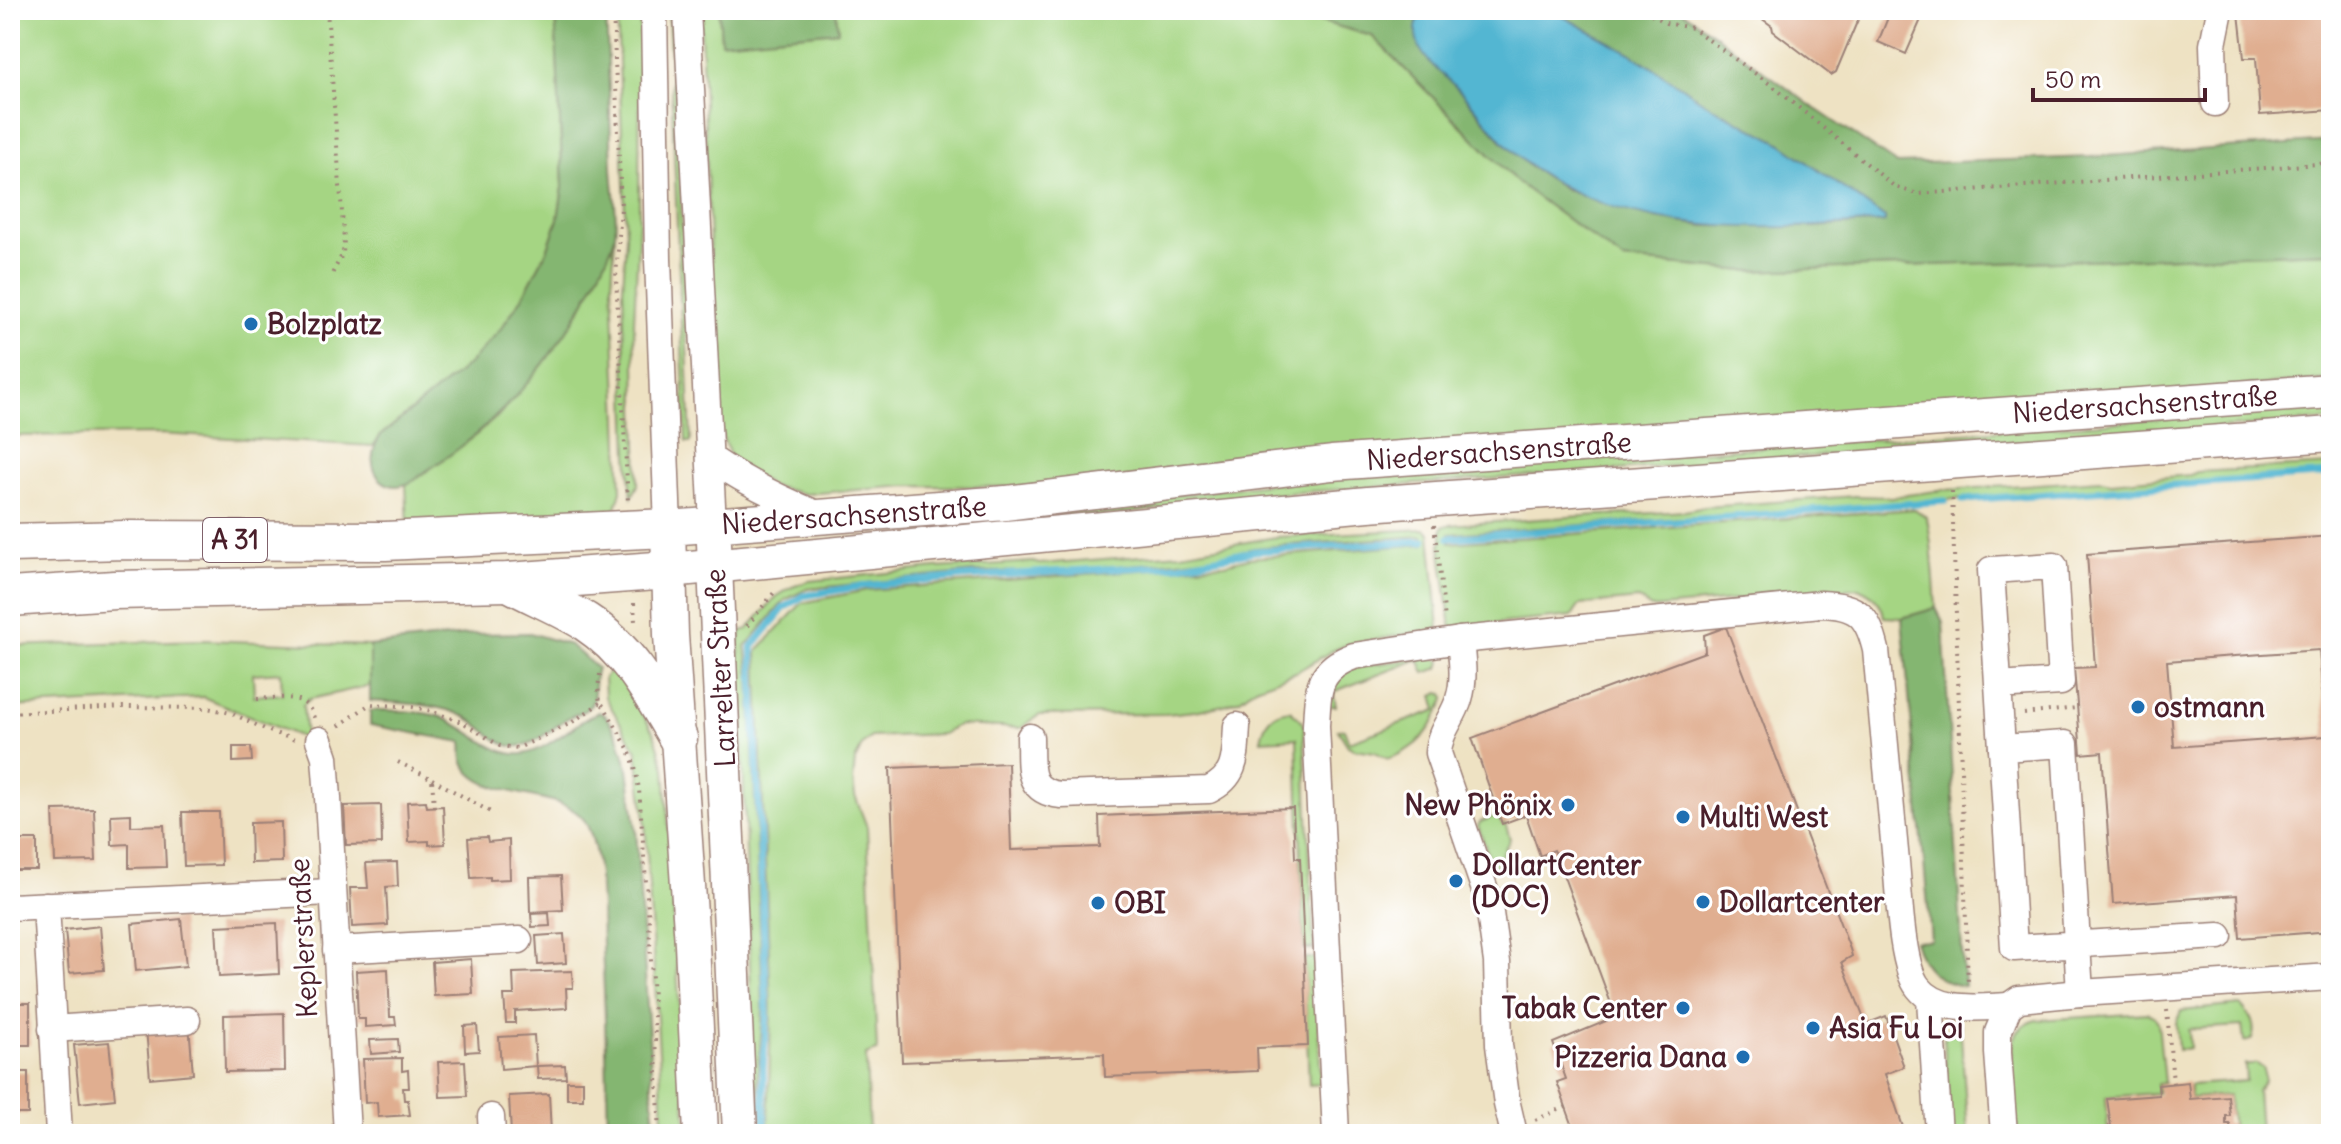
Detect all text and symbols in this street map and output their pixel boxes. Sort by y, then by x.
scale bar [2033,52,2205,102]
text: 50 m [2045,64,2101,94]
place label: Bolzplatz [267,306,382,342]
marker: Bolzplatz [242,315,260,333]
street label: Niedersachsenstraße [2011,377,2279,431]
street label: Niedersachsenstraße [1365,424,1633,478]
street label: Niedersachsenstraße [720,488,988,542]
road number: A 31 [203,518,267,562]
street label: Larrelter Straße [697,568,743,768]
place label: ostmann [2154,689,2265,725]
marker: ostmann [2129,698,2147,716]
place label: New Phönix [1404,787,1552,823]
marker: New Phönix [1559,796,1577,814]
place label: Multi West [1699,799,1829,835]
marker: Multi West [1674,808,1692,826]
place label: DollartCenter (DOC) [1472,847,1642,915]
street label: Keplerstraße [281,857,325,1019]
marker: DollartCenter (DOC) [1447,872,1465,890]
place label: Dollartcenter [1719,884,1885,920]
place label: OBI [1114,885,1166,921]
marker: Dollartcenter [1694,893,1712,911]
marker: OBI [1089,894,1107,912]
place label: Tabak Center [1501,990,1668,1026]
marker: Tabak Center [1674,999,1692,1017]
place label: Asia Fu Loi [1829,1010,1963,1046]
marker: Asia Fu Loi [1804,1019,1822,1037]
place label: Pizzeria Dana [1554,1039,1727,1075]
marker: Pizzeria Dana [1734,1048,1752,1066]

